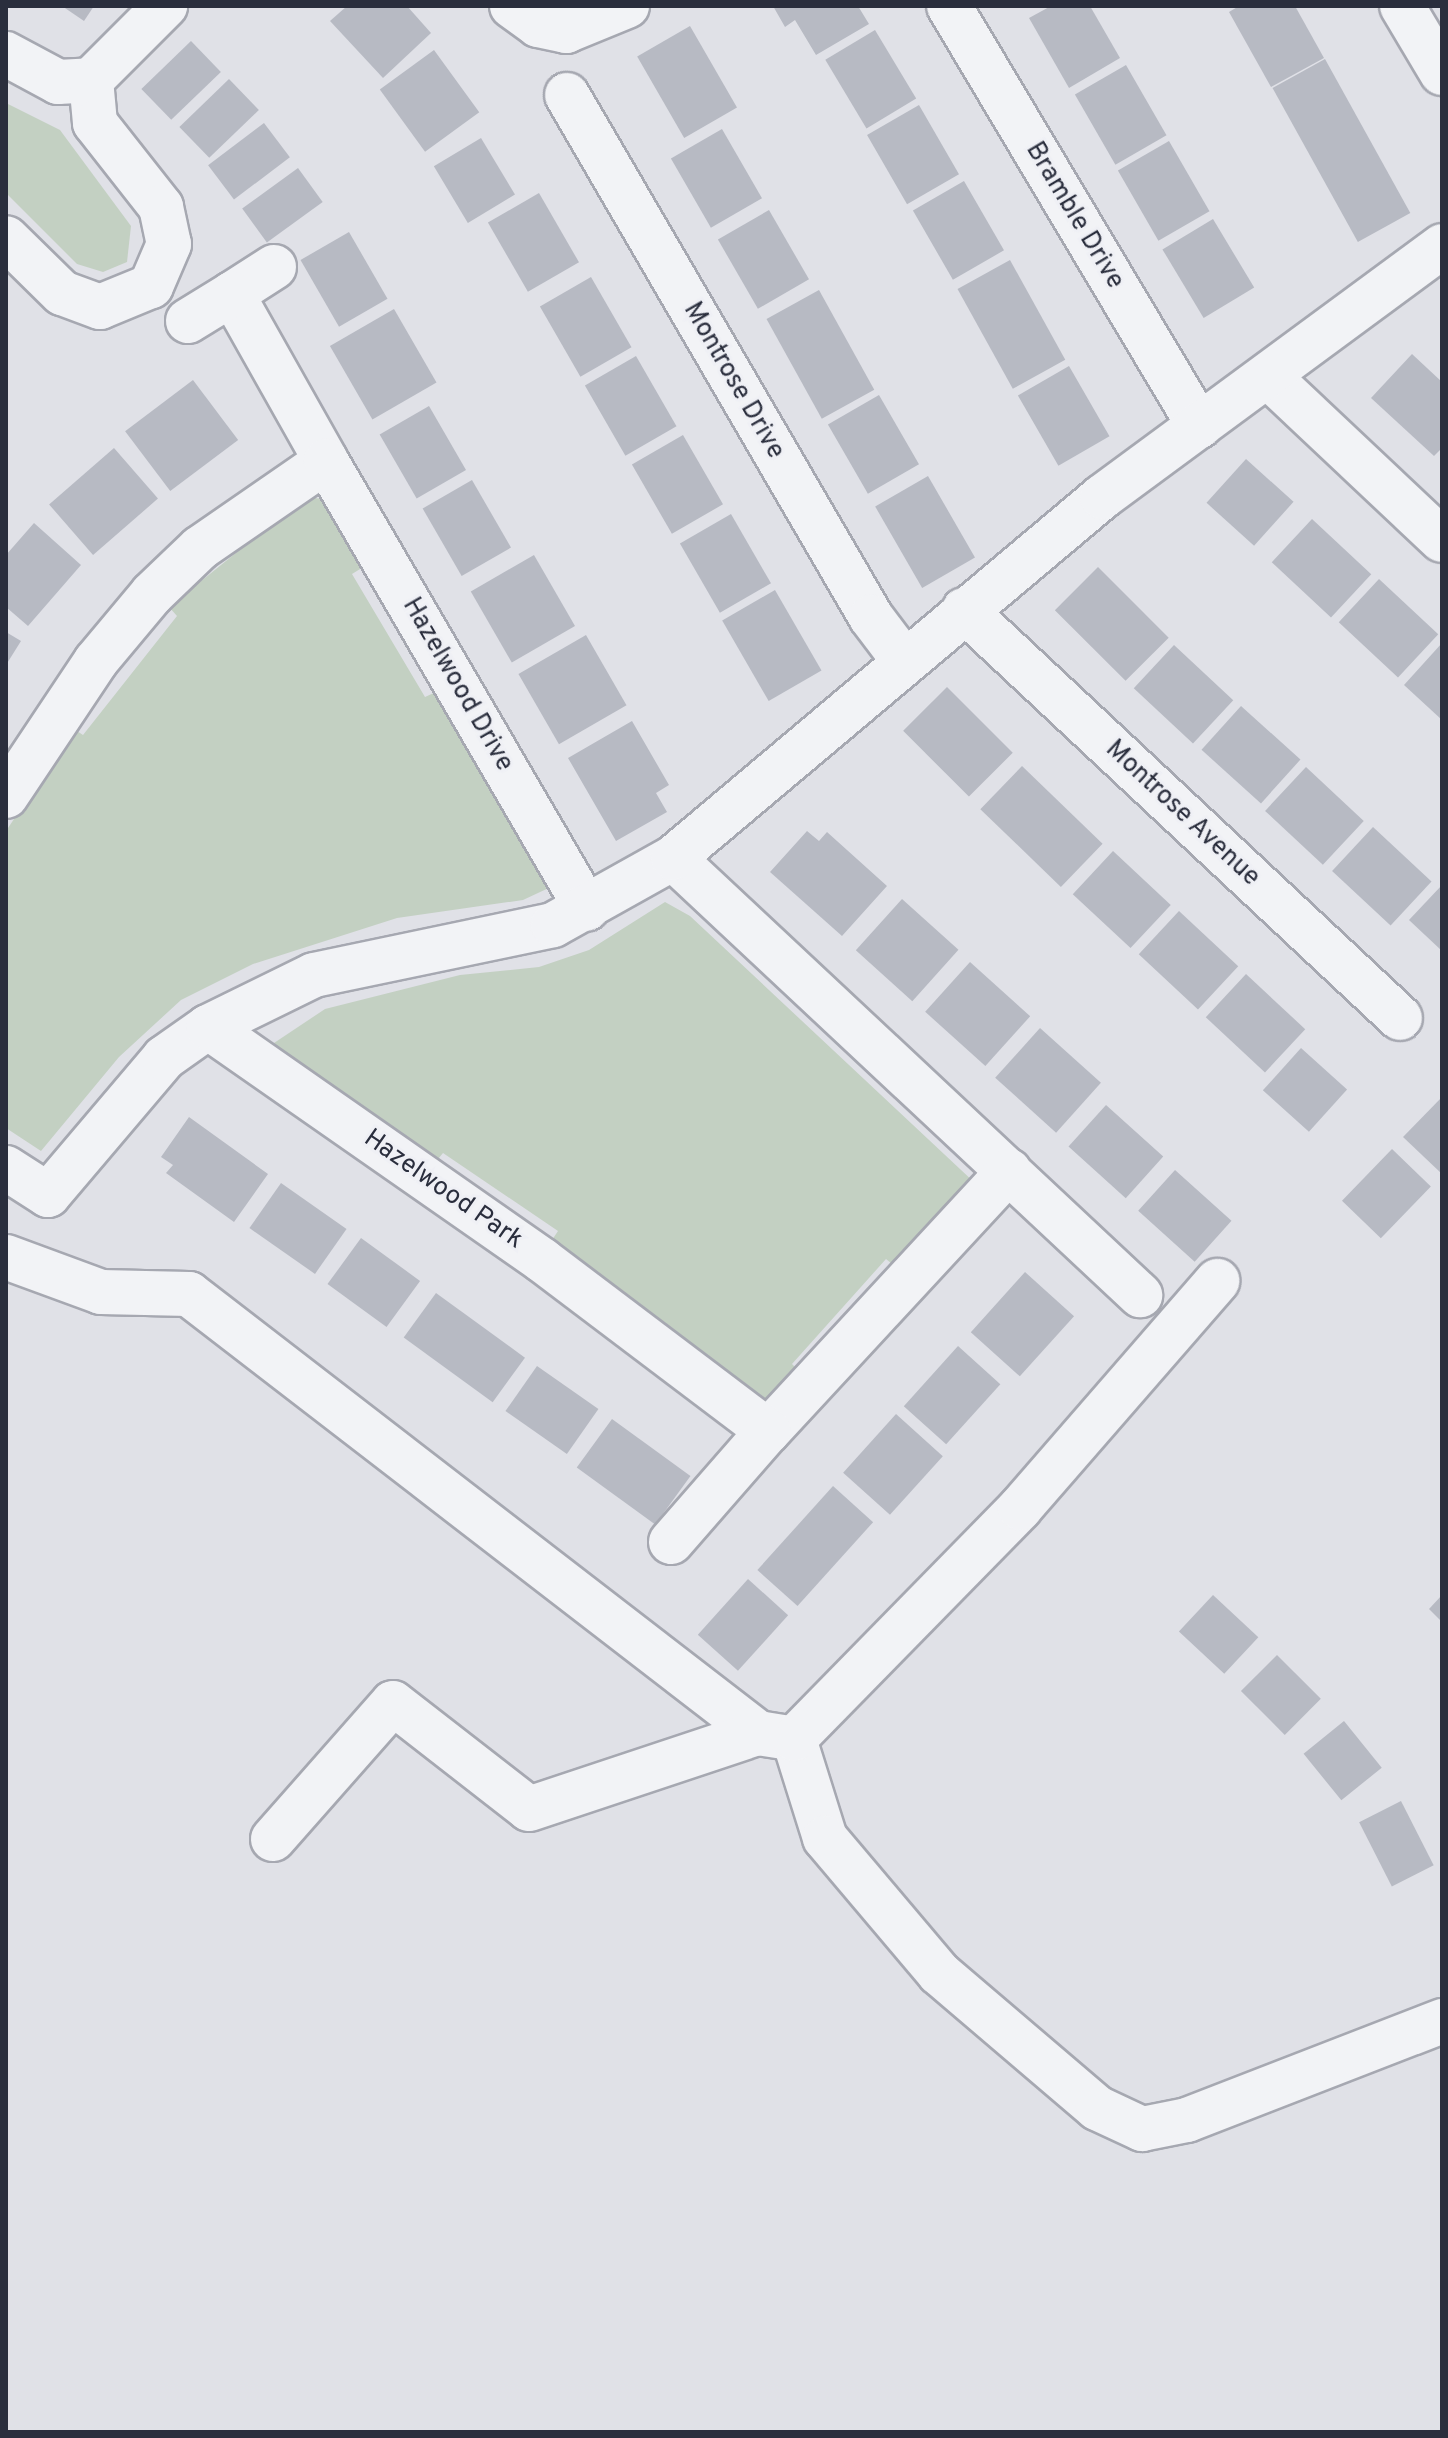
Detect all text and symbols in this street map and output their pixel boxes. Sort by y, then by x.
street label: Bramble Drive [1018,137,1130,295]
street label: Montrose Drive [676,297,790,465]
street label: Hazelwood Drive [395,593,519,777]
street label: Montrose Avenue [1098,734,1266,894]
street label: Hazelwood Park [357,1123,529,1257]

